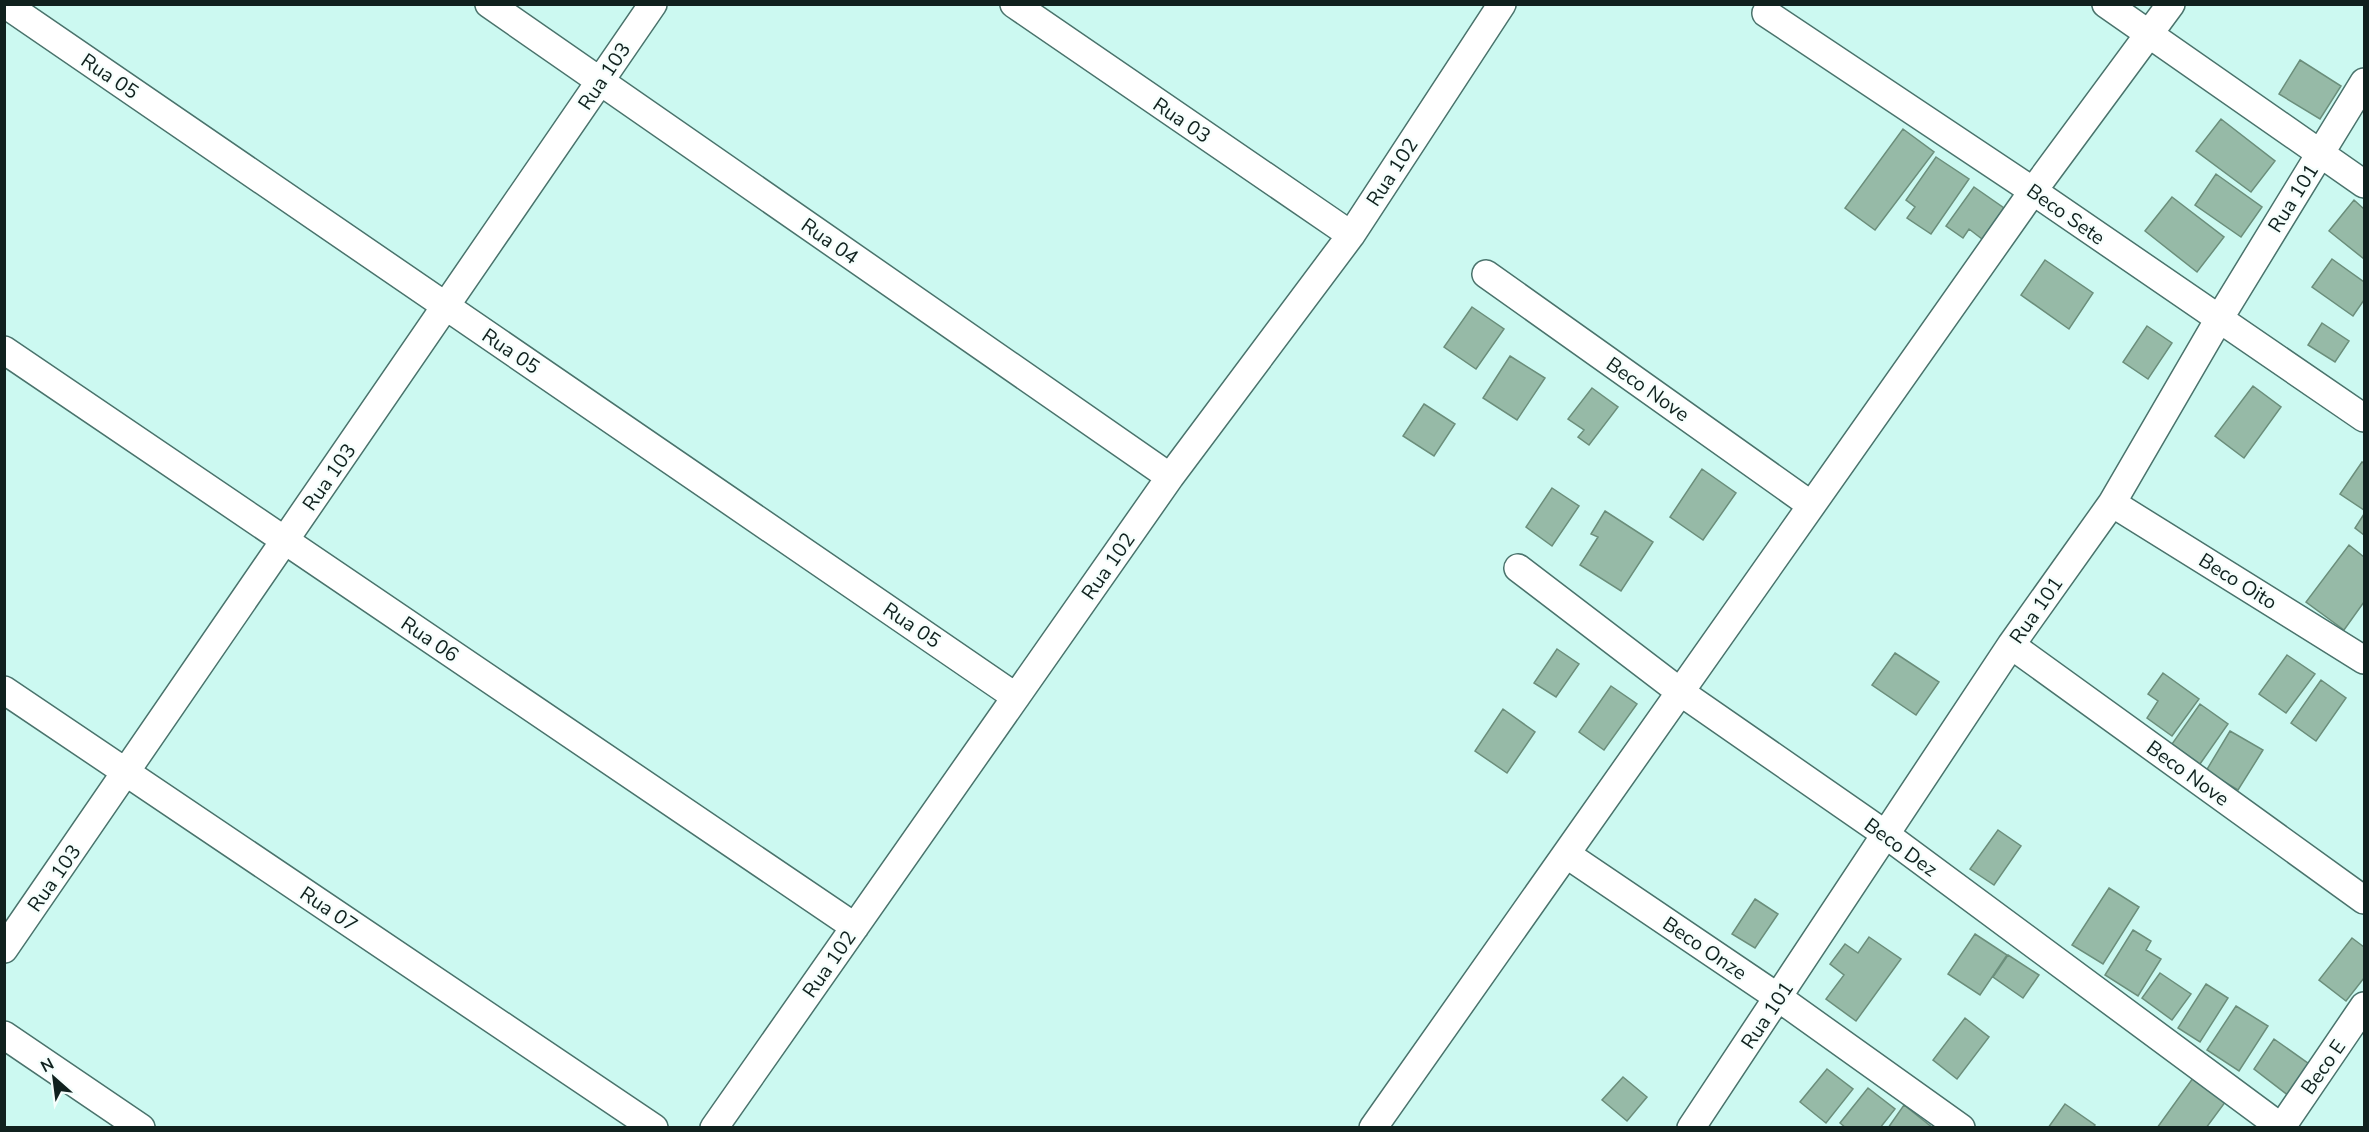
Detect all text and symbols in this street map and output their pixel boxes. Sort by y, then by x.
street label: Rua 103 [572,37,637,115]
street label: Rua 05 [75,47,144,106]
street label: Rua 03 [1147,91,1216,150]
street label: Rua 102 [1360,133,1425,212]
street label: Rua 101 [2262,159,2325,238]
street label: Beco Sete [2021,178,2110,251]
street label: Rua 04 [796,212,864,271]
street label: Rua 05 [476,322,545,381]
street label: Beco Nove [1601,351,1695,428]
street label: Rua 103 [296,438,362,516]
street label: Rua 102 [1075,527,1141,605]
street label: Beco Oito [2193,547,2282,616]
street label: Rua 101 [2003,571,2069,649]
street label: Rua 05 [877,596,946,655]
street label: Rua 06 [395,610,464,669]
street label: Beco Nove [2141,734,2234,813]
street label: Beco Dez [1859,812,1943,883]
street label: Rua 103 [21,839,87,917]
street label: Rua 07 [294,880,363,939]
street label: Beco Onze [1657,910,1752,986]
street label: Rua 102 [796,925,862,1003]
street label: Rua 101 [1735,976,1800,1054]
street label: Beco E [2295,1035,2352,1100]
north arrow [24,1048,84,1108]
text: N [37,1053,58,1078]

